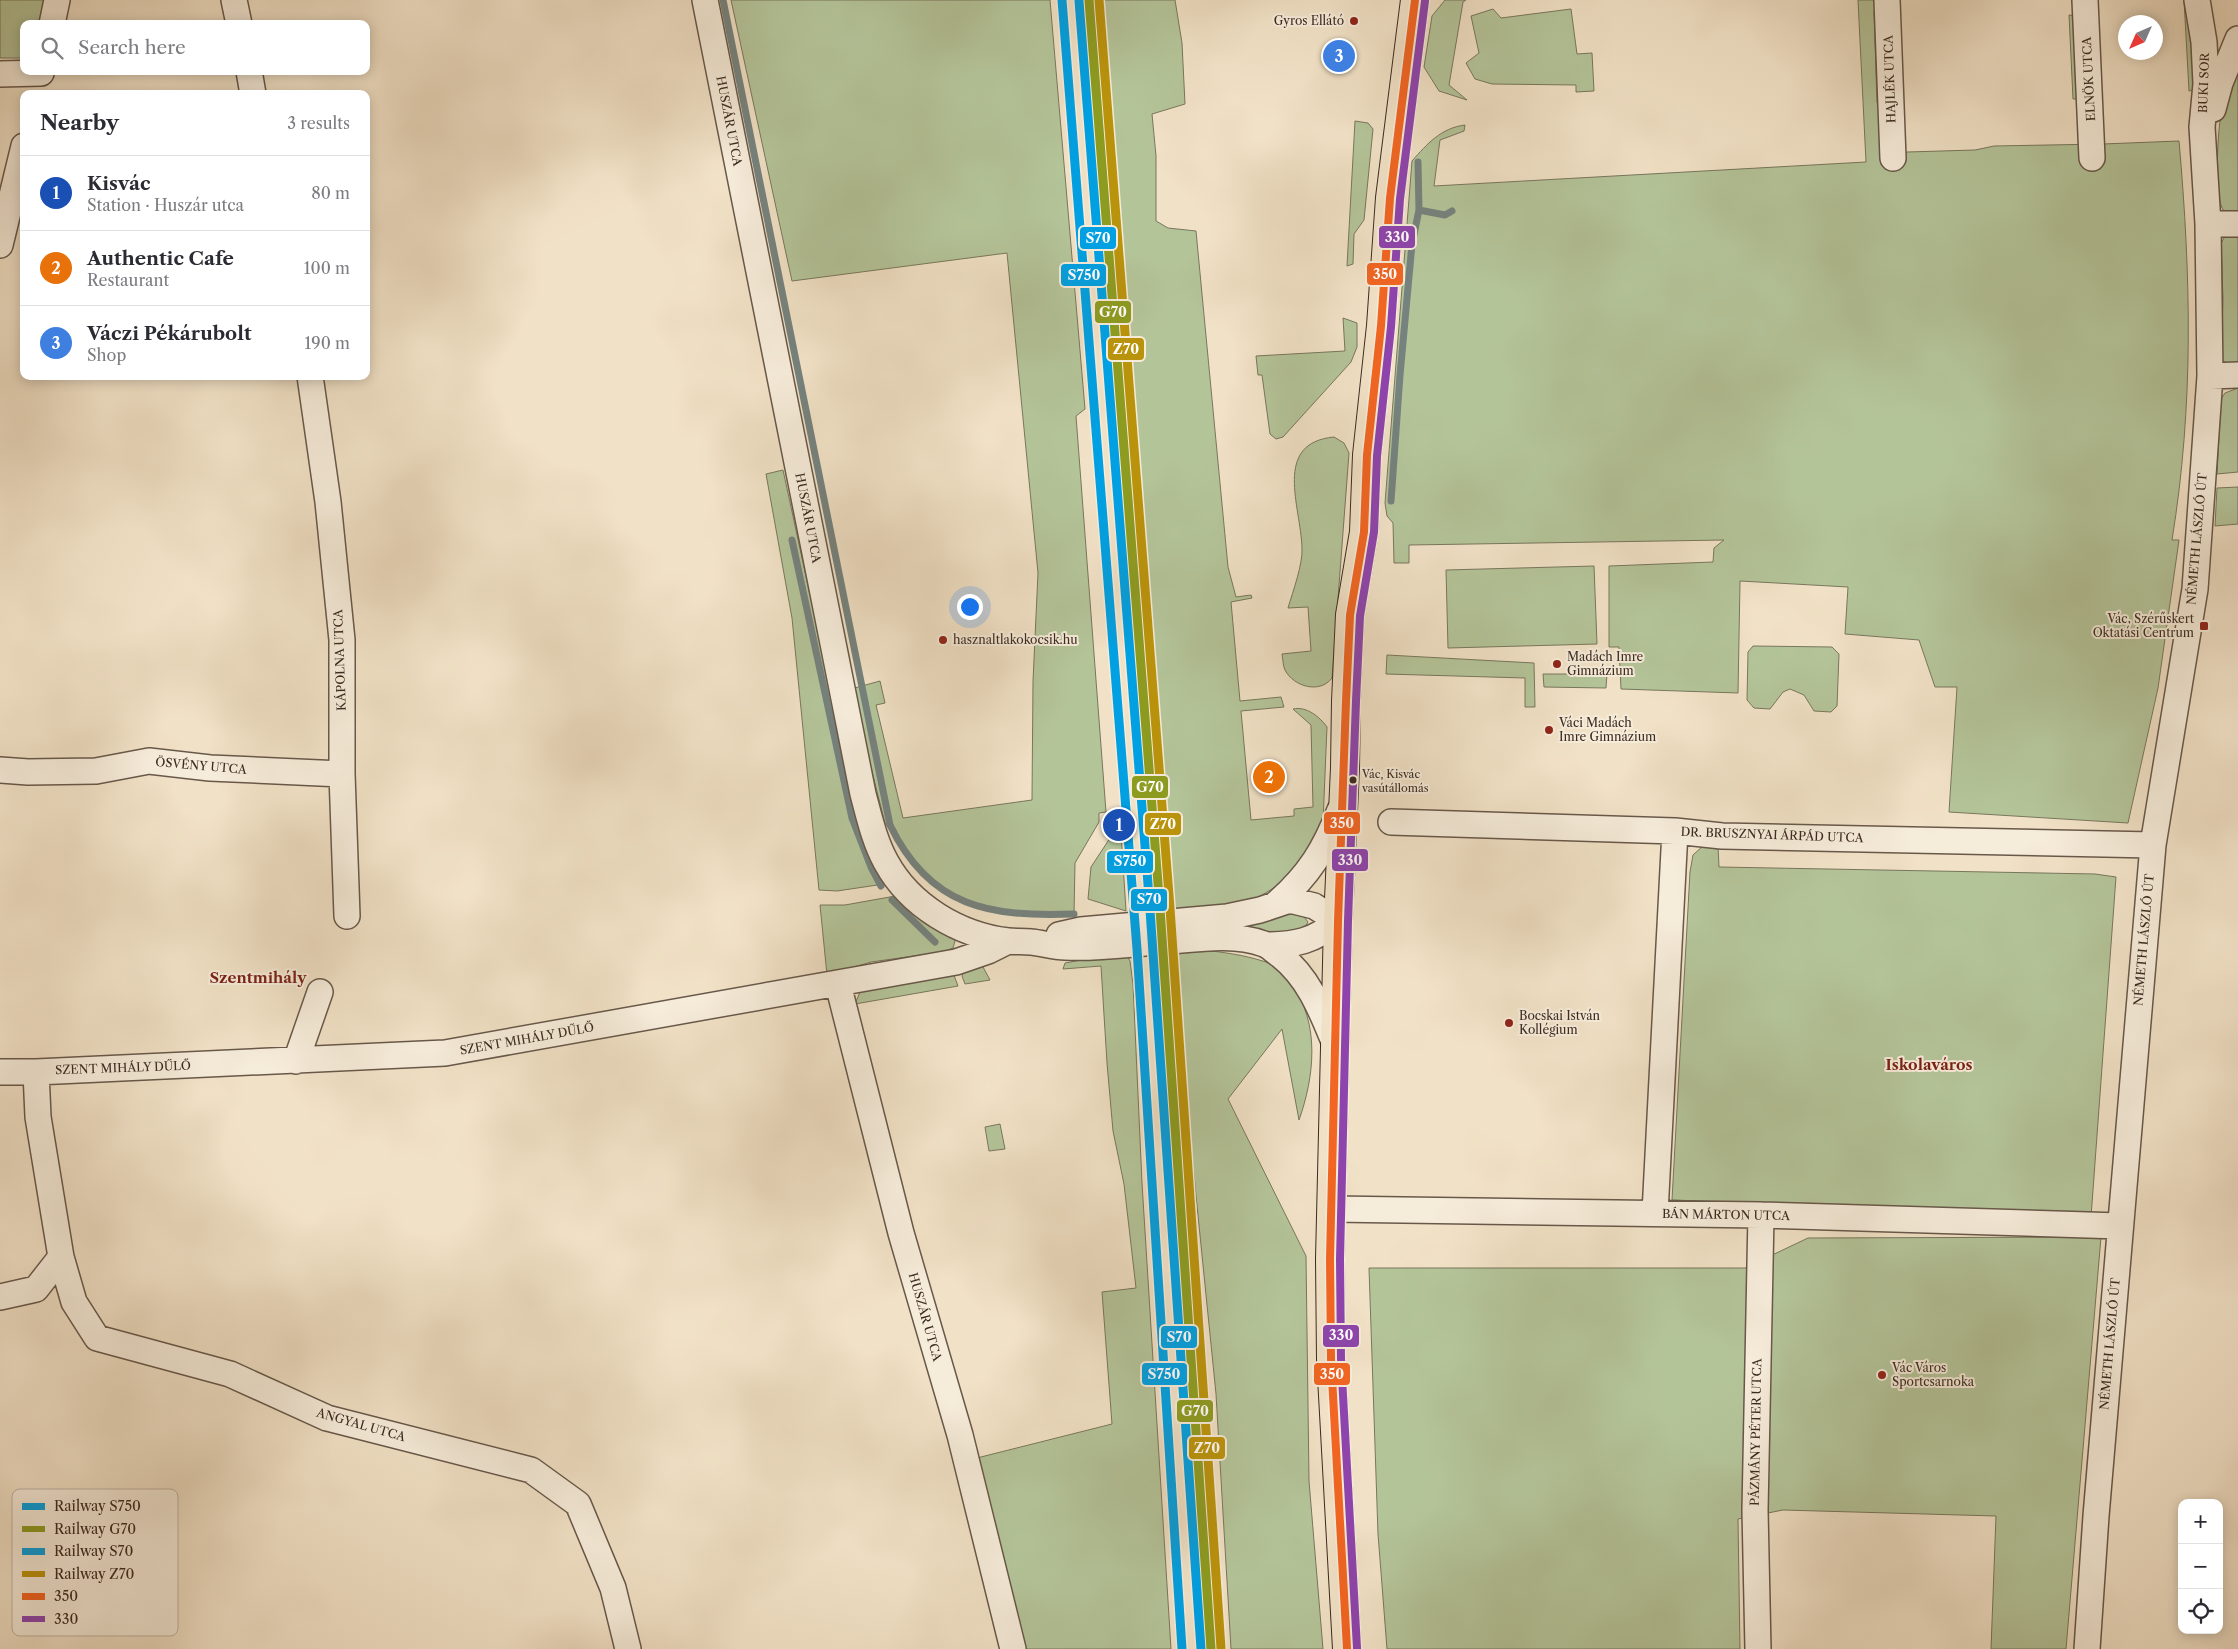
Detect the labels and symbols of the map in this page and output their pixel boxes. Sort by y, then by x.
place label: Gyros Ellátó [1274,13,1344,28]
marker: Gyros Ellátó [1348,15,1360,27]
north arrow [2118,15,2163,60]
street label: HAJLÉK UTCA [1879,34,1899,123]
street label: ELNÖK UTCA [2078,35,2098,122]
pin: 3 [1323,37,1355,75]
street label: BUKI SOR [2195,51,2212,113]
street label: HUSZÁR UTCA [713,74,747,168]
line badge: 330 [1378,225,1416,249]
line badge: S70 [1079,226,1117,250]
text: 330 [1385,228,1409,246]
text: S70 [1085,229,1111,247]
line badge: 350 [1366,262,1404,286]
line badge: S750 [1060,263,1107,287]
text: 350 [1373,265,1397,283]
text: S750 [1068,266,1100,284]
line badge: G70 [1094,300,1132,324]
text: G70 [1099,303,1127,321]
line badge: Z70 [1107,337,1145,361]
text: Z70 [1113,340,1139,358]
street label: HUSZÁR UTCA [792,471,826,565]
street label: NÉMETH LÁSZLÓ ÚT [2182,472,2210,606]
your location [957,594,983,620]
street label: KÁPOLNA UTCA [329,608,349,711]
place label: Vác, Szérűskert Oktatási Centrum [2093,611,2195,640]
marker: Vác, Szérűskert Oktatási Centrum [2198,620,2210,632]
place label: hasznaltlakokocsik.hu [953,632,1078,647]
marker: hasznaltlakokocsik.hu [937,634,949,646]
place label: Madách Imre Gimnázium [1567,649,1644,678]
marker: Madách Imre Gimnázium [1551,658,1563,670]
place label: Váci Madách Imre Gimnázium [1558,715,1656,744]
marker: Váci Madách Imre Gimnázium [1543,724,1555,736]
street label: ÖSVÉNY UTCA [155,753,249,777]
pin: 2 [1253,758,1285,796]
place label: Vác, Kisvác vasútállomás [1361,767,1429,795]
line badge: G70 [1131,775,1169,799]
marker: Vác, Kisvác vasútállomás [1348,775,1358,785]
text: G70 [1136,778,1164,796]
pin: 1 [1103,806,1135,844]
line badge: 350 [1323,811,1361,835]
line badge: Z70 [1144,812,1182,836]
text: 350 [1330,814,1354,832]
text: Z70 [1150,815,1176,833]
street label: DR. BRUSZNYAI ÁRPÁD UTCA [1680,823,1865,845]
line badge: 330 [1331,848,1369,872]
line badge: S750 [1106,850,1154,874]
text: 330 [1338,851,1362,869]
text: S750 [1114,852,1146,870]
street label: NÉMETH LÁSZLÓ ÚT [2129,873,2157,1007]
line badge: S70 [1130,888,1168,912]
text: S70 [1136,890,1162,908]
district label: Szentmihály [210,968,307,987]
place label: Bocskai István Kollégium [1519,1008,1600,1037]
marker: Bocskai István Kollégium [1503,1017,1515,1029]
street label: SZENT MIHÁLY DŰLŐ [458,1018,595,1058]
district label: Iskolaváros [1885,1055,1973,1074]
street label: SZENT MIHÁLY DŰLŐ [55,1057,191,1077]
street label: BÁN MÁRTON UTCA [1662,1205,1791,1223]
street label: HUSZÁR UTCA [906,1271,947,1364]
street label: NÉMETH LÁSZLÓ ÚT [2095,1277,2123,1411]
line badge: 330 [1322,1324,1360,1348]
line badge: S70 [1160,1325,1198,1349]
text: 330 [1329,1326,1353,1344]
text: S70 [1166,1328,1192,1346]
street label: PÁZMÁNY PÉTER UTCA [1746,1357,1764,1506]
place label: Vác Város Sportcsarnoka [1891,1360,1975,1389]
line badge: S750 [1141,1362,1188,1386]
line badge: 350 [1313,1362,1351,1386]
text: S750 [1148,1365,1180,1383]
text: 350 [1320,1365,1344,1383]
marker: Vác Város Sportcsarnoka [1876,1369,1888,1381]
line badge: G70 [1176,1399,1214,1423]
text: G70 [1181,1402,1209,1420]
street label: ANGYAL UTCA [314,1404,408,1445]
line badge: Z70 [1188,1436,1226,1460]
text: Z70 [1194,1439,1220,1457]
legend [12,1489,178,1636]
text: Railway S750 [54,1497,141,1515]
text: Railway G70 [54,1520,136,1538]
text: Railway S70 [54,1542,133,1560]
text: Railway Z70 [54,1565,135,1583]
text: 350 [54,1587,78,1605]
text: 330 [54,1610,78,1628]

